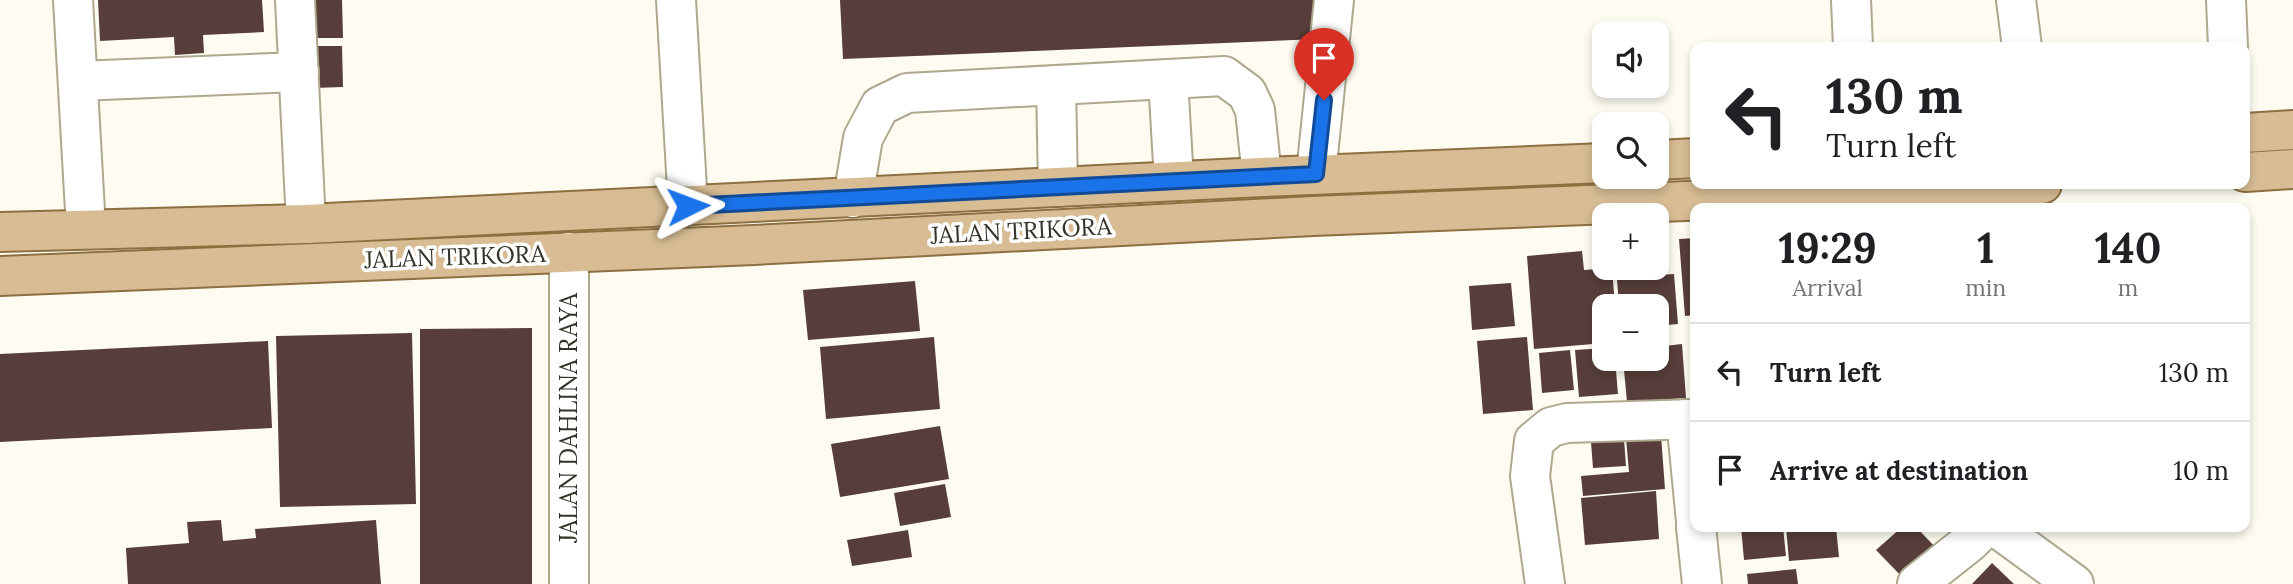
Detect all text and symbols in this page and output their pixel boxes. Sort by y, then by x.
map controls [1592,21,1669,371]
button: sound [1592,21,1669,98]
pin [1294,28,1354,100]
icon: arrive [1305,39,1343,77]
text: 130 m [1826,64,1962,126]
icon: left [1711,70,1802,161]
button: search [1592,112,1669,189]
text: Turn left [1826,125,1956,166]
position arrow [651,169,725,243]
button: + [1592,203,1669,280]
street label: JALAN TRIKORA [928,210,1113,251]
text: 19:29 [1778,221,1877,275]
text: 1 [1977,221,1994,275]
text: 140 [2095,221,2161,275]
street label: JALAN TRIKORA [363,238,547,275]
text: Arrival [1792,273,1863,302]
text: min [1965,273,2006,302]
text: m [2118,273,2138,302]
street label: JALAN DAHLINA RAYA [553,292,584,544]
button: − [1592,294,1669,371]
icon: left [1711,353,1749,391]
text: Turn left [1770,356,1881,389]
text: 130 m [2159,356,2229,389]
icon: arrive [1711,451,1749,489]
text: Arrive at destination [1770,454,2028,487]
text: 10 m [2173,454,2229,487]

